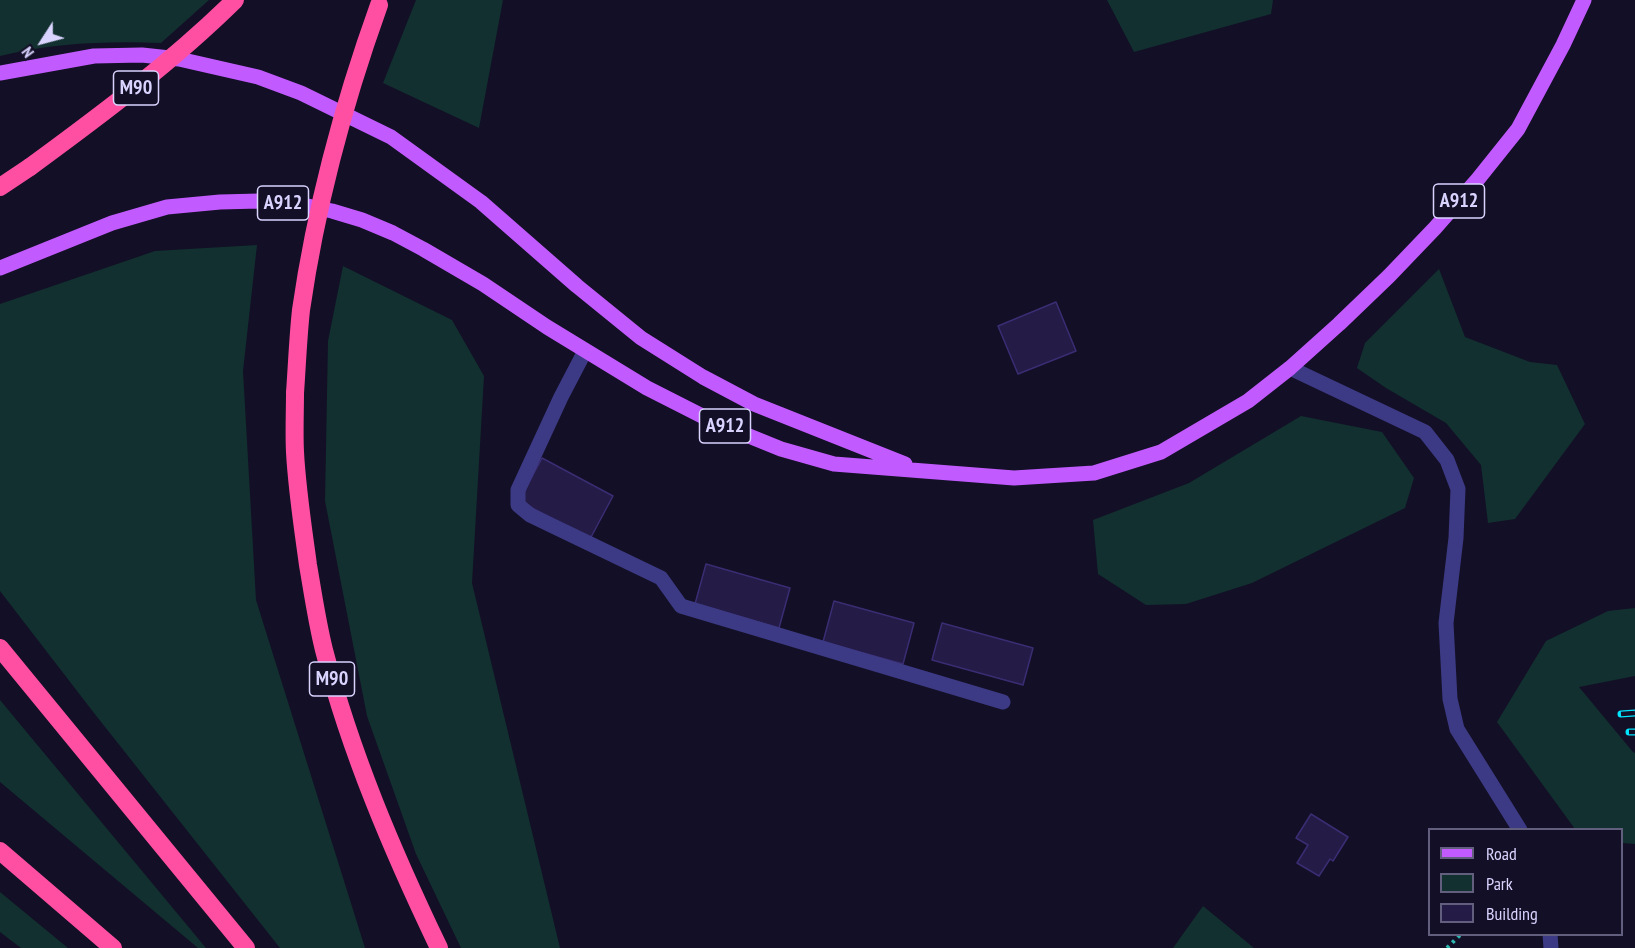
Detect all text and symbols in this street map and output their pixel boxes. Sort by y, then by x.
north arrow [12,12,72,72]
text: N [17,43,38,62]
road number: M90 [114,71,158,105]
road number: A912 [1434,184,1484,218]
road number: A912 [258,186,308,220]
road number: A912 [700,409,750,443]
road number: M90 [310,662,354,696]
legend [1428,828,1623,936]
text: Road [1486,842,1517,865]
text: Park [1486,872,1513,895]
text: Building [1486,902,1538,925]

